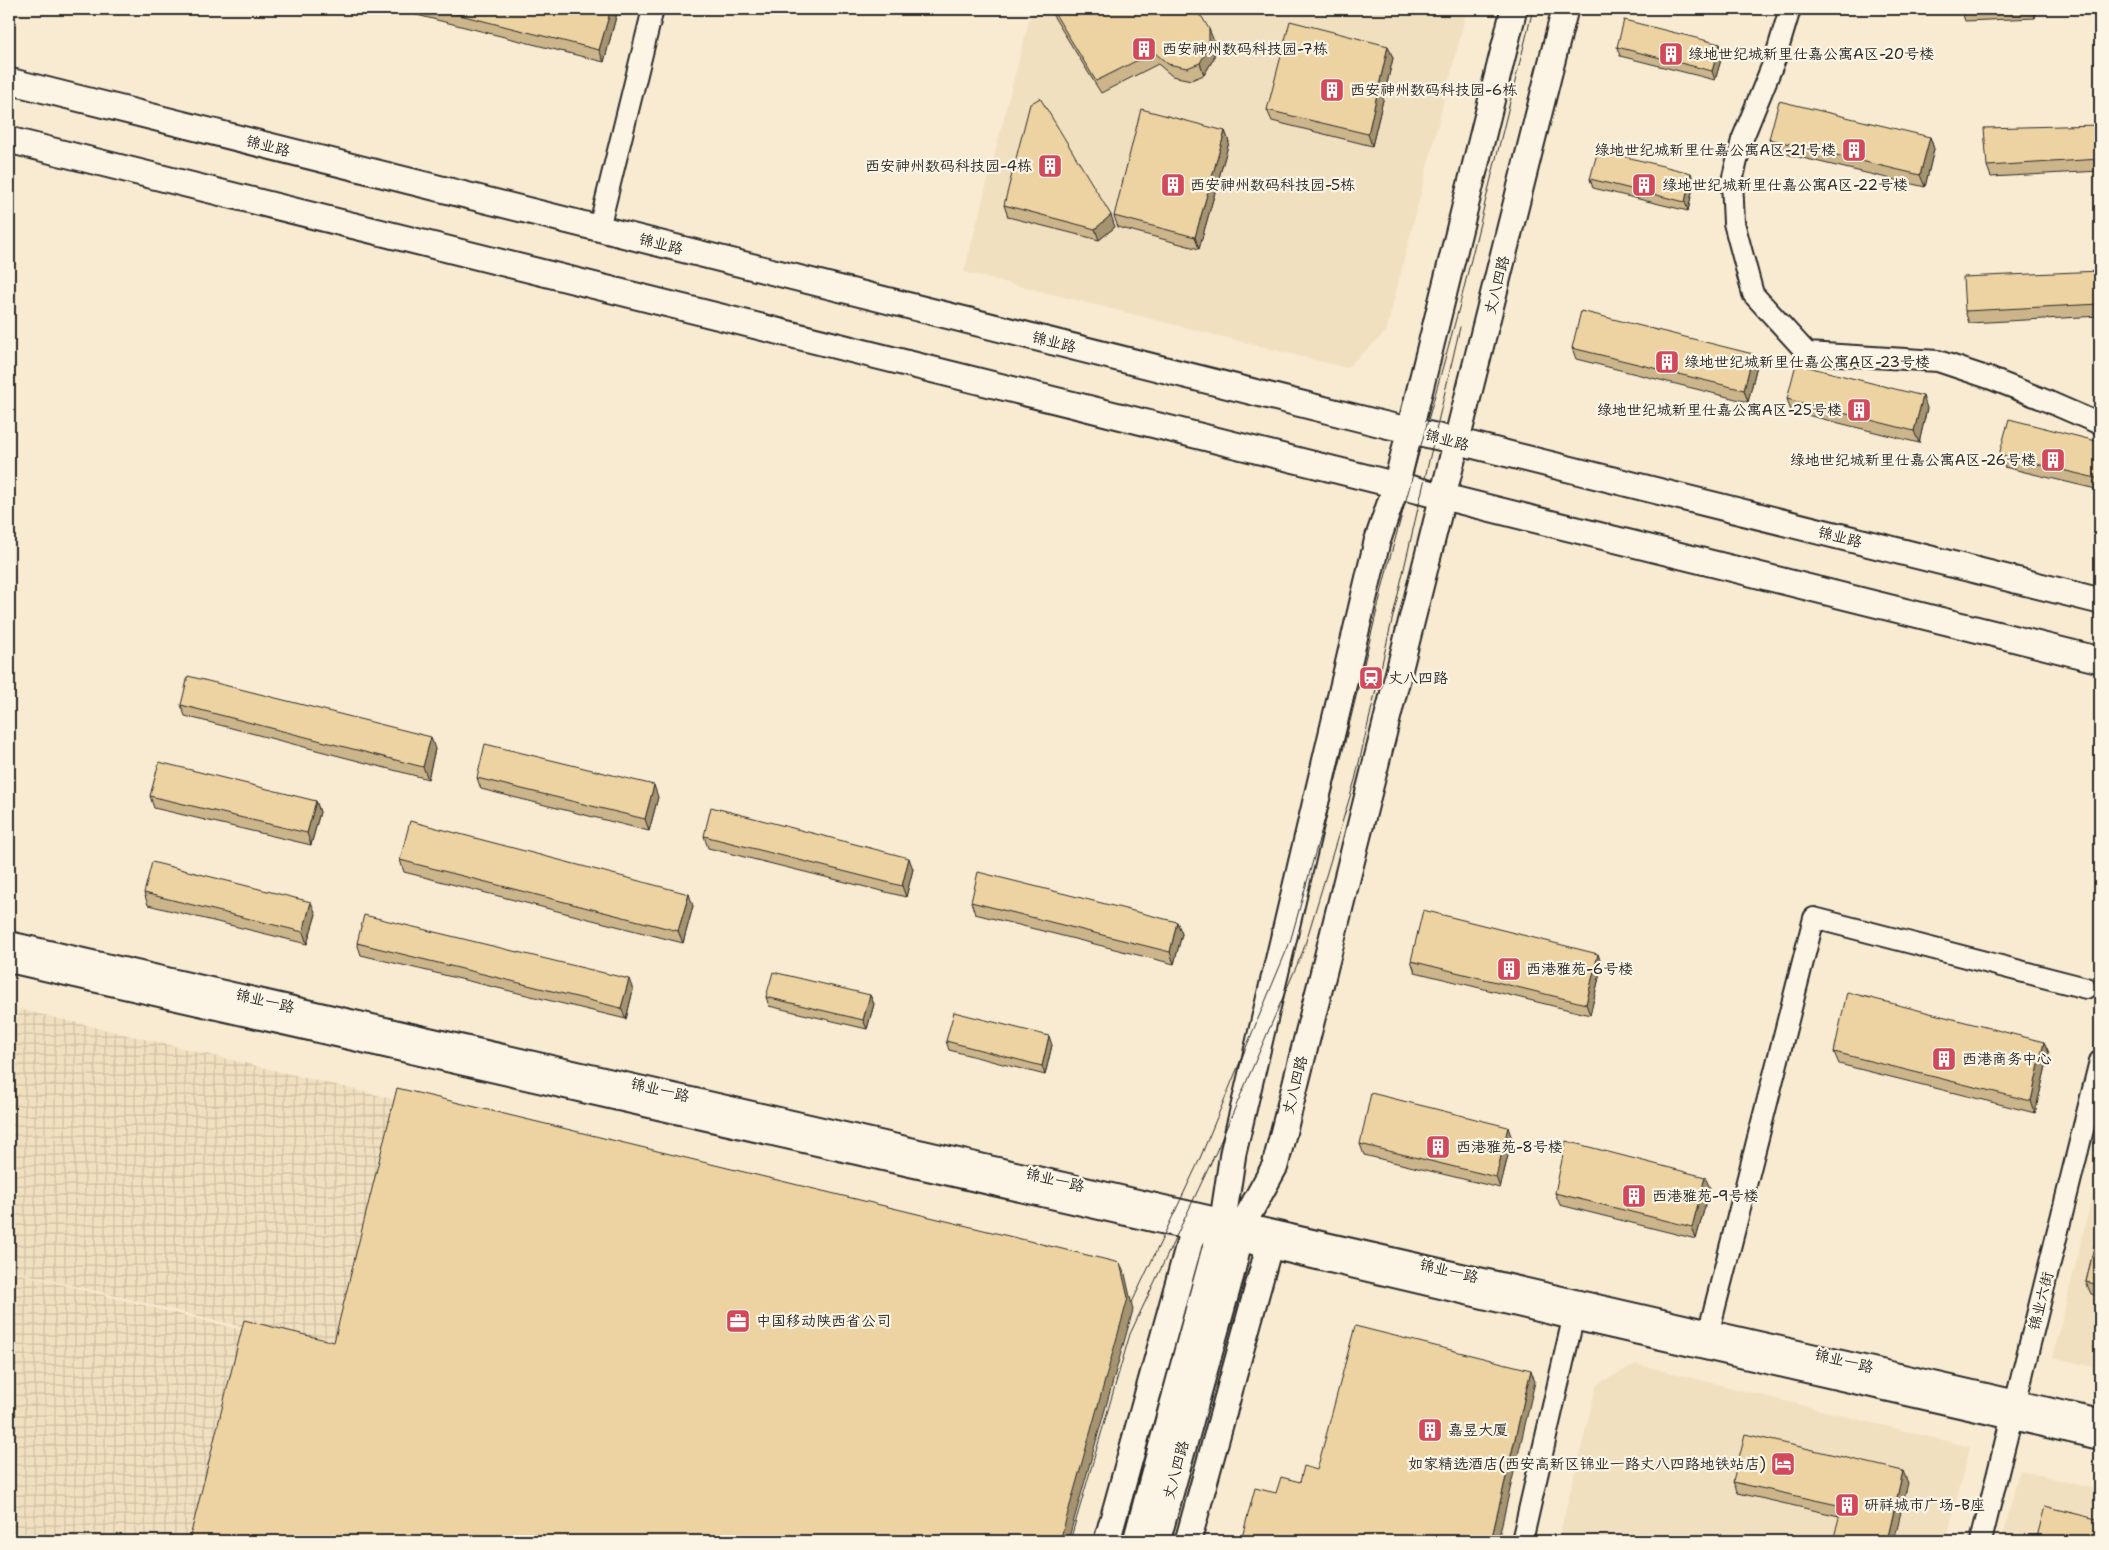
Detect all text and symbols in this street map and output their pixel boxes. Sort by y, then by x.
building icon: 西安神州数码科技园-7栋 [1131,36,1157,62]
place label: 西安神州数码科技园-7栋 [1162,39,1328,59]
building icon: 绿地世纪城新里仕嘉公寓A区-20号楼 [1658,41,1684,67]
place label: 绿地世纪城新里仕嘉公寓A区-20号楼 [1688,44,1934,64]
building icon: 西安神州数码科技园-6栋 [1319,77,1345,103]
place label: 西安神州数码科技园-6栋 [1350,80,1517,100]
street label: 锦业路 [244,131,292,161]
building icon: 绿地世纪城新里仕嘉公寓A区-21号楼 [1841,137,1867,163]
place label: 绿地世纪城新里仕嘉公寓A区-21号楼 [1594,140,1836,160]
building icon: 西安神州数码科技园-4栋 [1037,153,1063,179]
place label: 西安神州数码科技园-4栋 [865,156,1032,176]
building icon: 西安神州数码科技园-5栋 [1160,172,1186,198]
building icon: 绿地世纪城新里仕嘉公寓A区-22号楼 [1631,172,1657,198]
place label: 西安神州数码科技园-5栋 [1190,175,1355,195]
place label: 绿地世纪城新里仕嘉公寓A区-22号楼 [1662,175,1908,195]
street label: 锦业路 [637,229,685,259]
street label: 丈八四路 [1480,253,1514,317]
street label: 锦业路 [1030,327,1078,357]
building icon: 绿地世纪城新里仕嘉公寓A区-23号楼 [1654,349,1680,375]
place label: 绿地世纪城新里仕嘉公寓A区-23号楼 [1684,352,1930,372]
building icon: 绿地世纪城新里仕嘉公寓A区-25号楼 [1846,397,1872,423]
place label: 绿地世纪城新里仕嘉公寓A区-25号楼 [1597,400,1842,420]
street label: 锦业路 [1423,425,1471,455]
building icon: 绿地世纪城新里仕嘉公寓A区-26号楼 [2040,447,2066,473]
place label: 绿地世纪城新里仕嘉公寓A区-26号楼 [1790,450,2036,470]
street label: 锦业路 [1816,522,1864,552]
station icon: 丈八四路 [1358,665,1384,691]
place label: 丈八四路 [1388,668,1448,688]
building icon: 西港雅苑-6号楼 [1496,956,1522,982]
place label: 西港雅苑-6号楼 [1526,959,1633,979]
street label: 锦业一路 [234,985,296,1017]
building icon: 西港商务中心 [1931,1046,1957,1072]
place label: 西港商务中心 [1962,1049,2052,1069]
street label: 丈八四路 [1278,1053,1312,1117]
street label: 锦业一路 [629,1074,691,1106]
building icon: 西港雅苑-8号楼 [1425,1134,1451,1160]
place label: 西港雅苑-8号楼 [1456,1137,1563,1157]
street label: 锦业一路 [1024,1164,1086,1196]
building icon: 西港雅苑-9号楼 [1621,1183,1647,1209]
place label: 西港雅苑-9号楼 [1652,1186,1758,1206]
street label: 锦业一路 [1418,1255,1480,1287]
street label: 锦业六街 [2024,1269,2058,1333]
office icon: 中国移动陕西省公司 [725,1308,751,1334]
place label: 中国移动陕西省公司 [756,1311,891,1331]
street label: 锦业一路 [1813,1345,1875,1377]
building icon: 嘉昱大厦 [1417,1417,1443,1443]
place label: 嘉昱大厦 [1448,1420,1508,1440]
street label: 丈八四路 [1159,1438,1193,1502]
hotel icon: 如家精选酒店(西安高新区锦业一路丈八四路地铁站店) [1770,1451,1796,1477]
place label: 如家精选酒店(西安高新区锦业一路丈八四路地铁站店) [1408,1454,1766,1474]
building icon: 研祥城市广场-B座 [1834,1492,1860,1518]
place label: 研祥城市广场-B座 [1864,1495,1985,1515]

